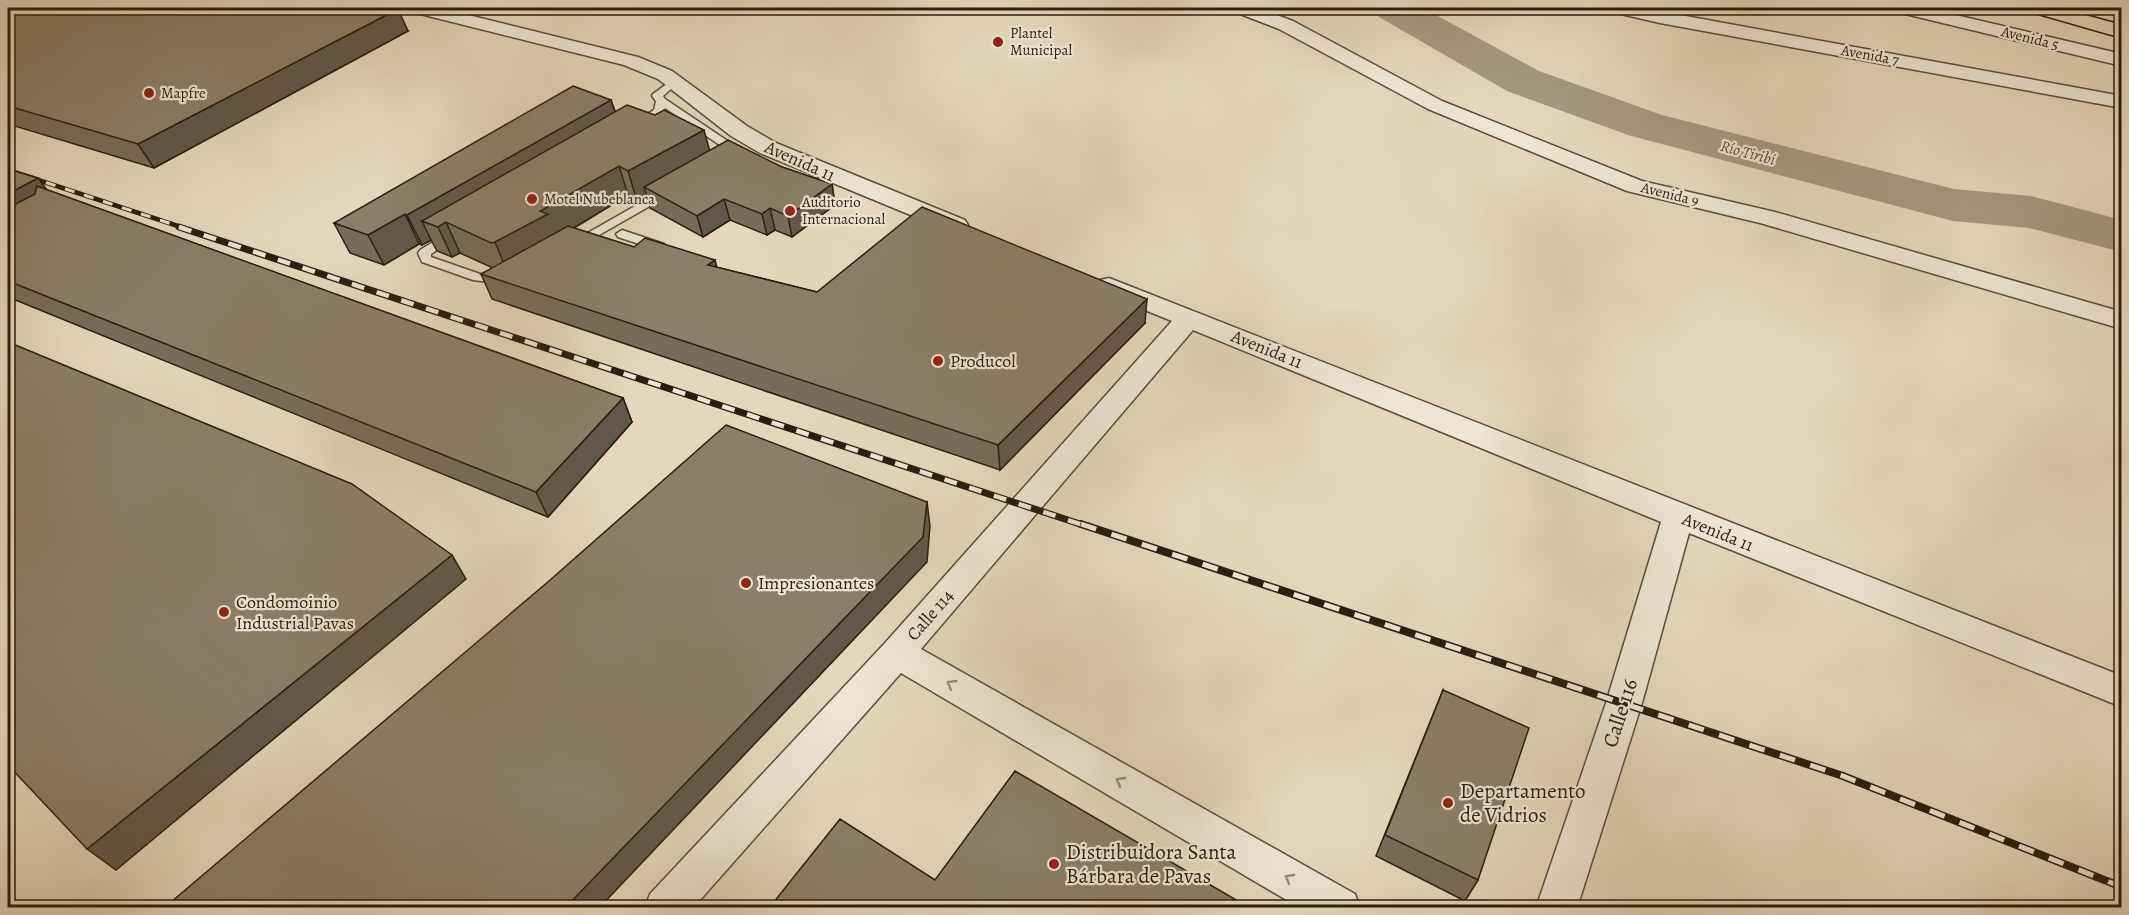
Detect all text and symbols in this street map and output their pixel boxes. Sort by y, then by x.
street label: Avenida 5 [1998,21,2061,55]
place label: Plantel Municipal [1010,23,1072,60]
marker: Plantel Municipal [991,35,1005,49]
street label: Avenida 7 [1839,40,1901,70]
place label: Mapfre [161,83,206,103]
marker: Mapfre [142,86,156,100]
street label: Avenida 11 [760,134,839,187]
water label: Río Tiribí [1718,135,1778,171]
street label: Avenida 9 [1638,177,1701,211]
place label: Motel Nubeblanca [544,189,655,209]
marker: Motel Nubeblanca [525,192,539,206]
place label: Auditorio Internacional [801,192,885,229]
marker: Auditorio Internacional [783,204,797,218]
street label: Avenida 11 [1227,323,1306,374]
place label: Producol [950,349,1016,373]
marker: Producol [931,354,945,368]
street label: Avenida 11 [1678,506,1757,557]
place label: Impresionantes [758,571,874,595]
marker: Impresionantes [739,576,753,590]
street label: Calle 114 [901,584,959,646]
place label: Condomoinio Industrial Pavas [236,590,354,635]
marker: Condomoinio Industrial Pavas [217,605,231,619]
street label: Calle 116 [1596,675,1644,751]
one-way arrow [947,680,957,691]
one-way arrow [1116,777,1126,788]
place label: Departamento de Vidrios [1460,777,1586,829]
marker: Departamento de Vidrios [1441,796,1455,810]
place label: Distribuidora Santa Bárbara de Pavas [1066,838,1236,890]
marker: Distribuidora Santa Bárbara de Pavas [1047,857,1061,871]
one-way arrow [1285,874,1295,886]

